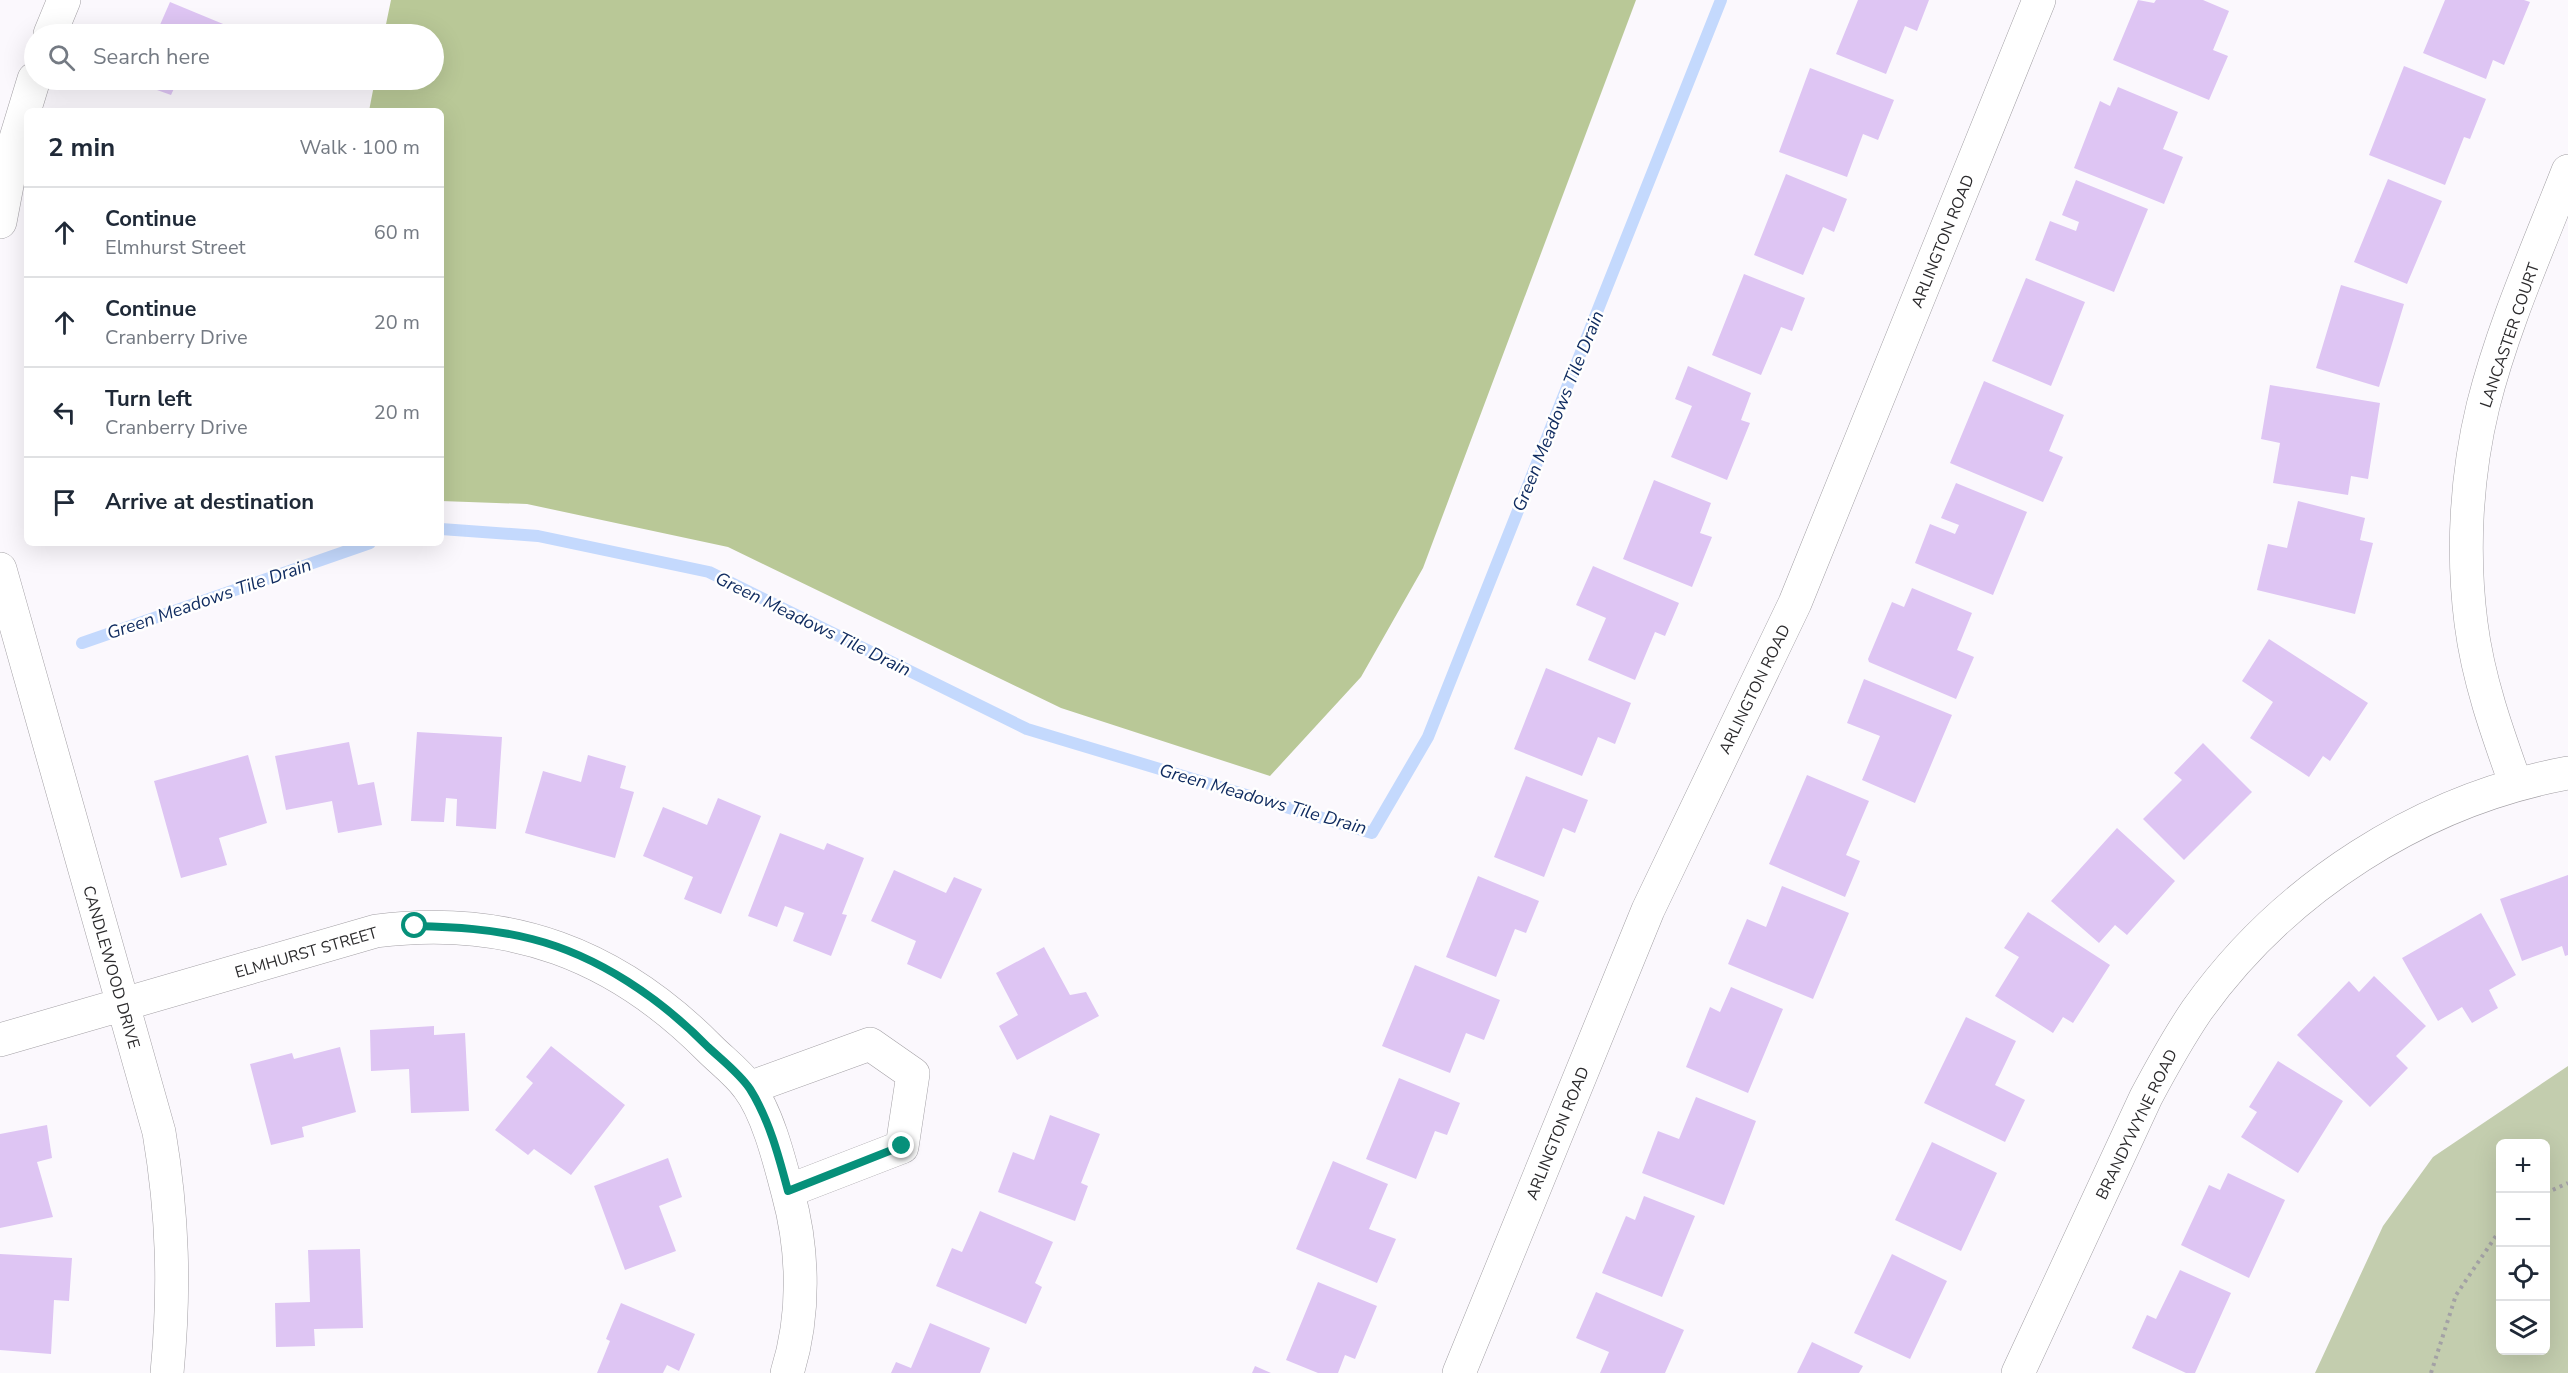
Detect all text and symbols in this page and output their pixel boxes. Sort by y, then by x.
search box [24,24,444,90]
icon: search [45,41,78,74]
text: Search here [93,42,210,72]
text: 2 min [48,130,115,165]
text: Walk · 100 m [300,134,420,161]
street label: ARLINGTON ROAD [1906,172,1980,311]
text: Continue [105,204,196,234]
icon: ahead [48,216,81,249]
text: 60 m [374,219,420,246]
text: Elmhurst Street [105,234,246,261]
street label: LANCASTER COURT [2475,260,2545,411]
text: Continue [105,294,196,324]
icon: ahead [48,306,81,339]
water label: Green Meadows Tile Drain [1507,307,1609,515]
text: 20 m [374,309,420,336]
text: Cranberry Drive [105,324,248,351]
text: Turn left [105,384,192,414]
icon: left [48,396,81,429]
text: 20 m [374,399,420,426]
text: Cranberry Drive [105,414,248,441]
icon: arrive [48,486,81,519]
text: Arrive at destination [105,487,314,517]
water label: Green Meadows Tile Drain [104,553,314,645]
water label: Green Meadows Tile Drain [711,566,915,682]
street label: ARLINGTON ROAD [1714,621,1796,758]
water label: Green Meadows Tile Drain [1157,758,1369,840]
street label: CANDLEWOOD DRIVE [77,883,145,1051]
route start [401,912,427,938]
street label: ELMHURST STREET [232,922,381,984]
street label: BRANDYWYNE ROAD [2091,1046,2183,1203]
street label: ARLINGTON ROAD [1521,1064,1595,1203]
route end [888,1132,914,1158]
map controls [2496,1139,2550,1355]
button: + [2496,1139,2550,1193]
button: − [2496,1193,2550,1247]
button: locate [2496,1247,2550,1301]
button: layers [2496,1301,2550,1355]

